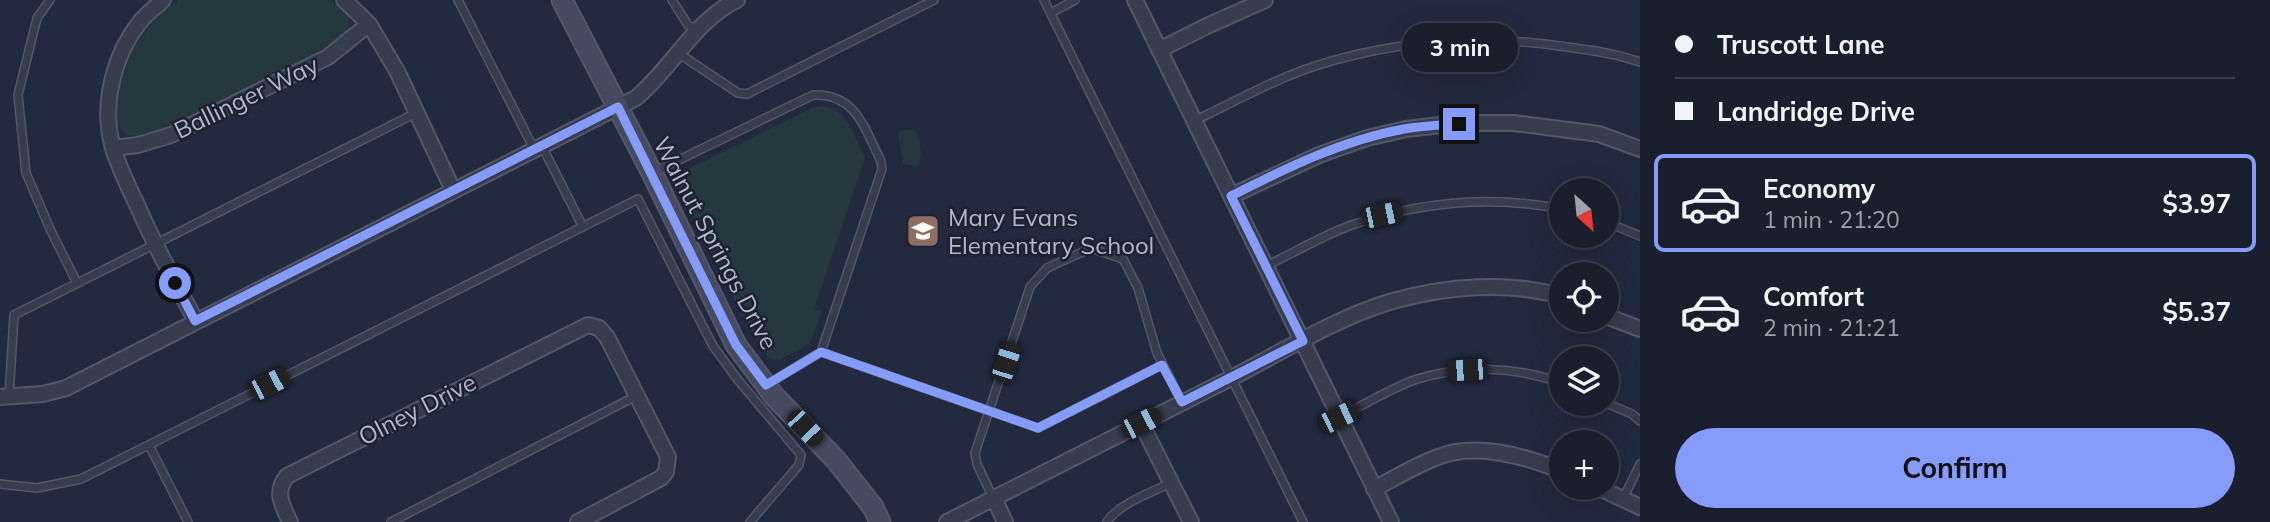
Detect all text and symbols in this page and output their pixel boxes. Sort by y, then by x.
callout: 3 min [1401,23,1517,72]
text: Truscott Lane [1717,28,1885,61]
text: 3 min [1430,33,1490,62]
street label: Ballinger Way [169,49,323,145]
text: Landridge Drive [1717,95,1915,128]
route end [1443,108,1475,140]
street label: Walnut Springs Drive [647,132,785,354]
icon: car [1679,172,1742,235]
text: Economy [1763,172,1875,205]
north arrow [1549,178,1619,248]
map controls [1549,178,1619,500]
text: $3.97 [2162,187,2231,220]
car [1360,200,1405,230]
place label: Mary Evans Elementary School [948,202,1154,260]
text: 1 min · 21:20 [1763,205,1900,234]
school or university icon: Mary Evans Elementary School [904,212,942,250]
button: locate [1549,262,1619,332]
route start [159,267,191,299]
icon: car [1679,280,1742,343]
text: Comfort [1763,280,1864,313]
text: $5.37 [2162,295,2231,328]
text: 2 min · 21:21 [1763,313,1900,342]
car [990,339,1023,385]
button: layers [1549,346,1619,416]
car [1446,358,1489,382]
car [246,365,293,403]
street label: Olney Drive [353,367,481,451]
car [1316,398,1363,436]
car [1118,404,1165,442]
car [783,406,828,450]
button: Confirm [1675,428,2235,508]
button: + [1549,430,1619,500]

